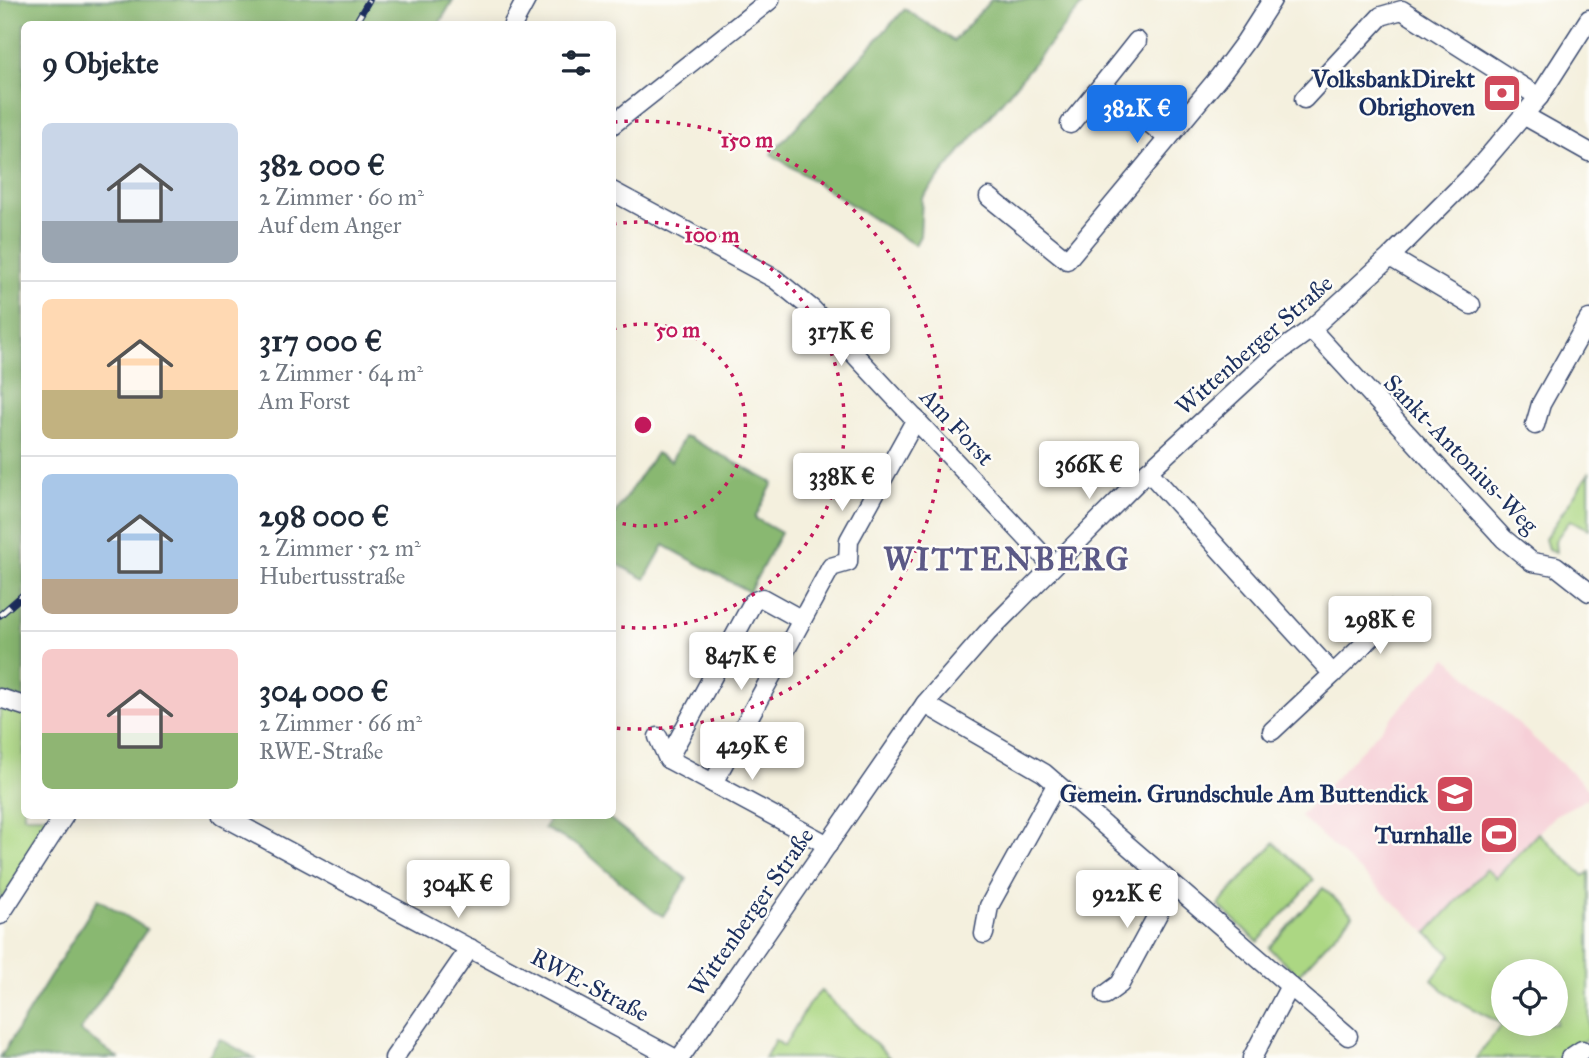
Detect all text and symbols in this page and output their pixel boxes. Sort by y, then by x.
icon: filters [557,44,595,82]
text: 9 Objekte [42,45,159,81]
place label: VolksbankDirekt Obrighoven [1311,64,1476,122]
bank icon: VolksbankDirekt Obrighoven [1481,72,1523,114]
pin: 382K € [1080,86,1194,145]
text: 382K € [1103,94,1171,122]
text: 150 m [721,127,773,153]
text: 382 000 € [259,147,385,183]
icon: home [98,151,182,235]
text: 2 Zimmer · 60 m² [259,183,424,211]
text: Auf dem Anger [259,211,401,239]
text: 100 m [685,222,740,248]
street label: Wittenberger Straße [1169,268,1339,422]
pin: 317K € [784,308,898,368]
text: 50 m [656,317,700,343]
text: 317K € [808,317,874,345]
text: 317 000 € [259,323,382,359]
icon: home [98,327,182,411]
text: 2 Zimmer · 64 m² [259,359,423,387]
street label: Sankt-Antonius-Weg [1377,368,1545,541]
street label: Am Forst [913,381,1001,472]
text: Am Forst [259,387,350,415]
centre of rings [631,413,655,437]
pin: 366K € [1032,442,1146,501]
text: 366K € [1055,450,1123,478]
pin: 338K € [785,454,899,513]
text: 338K € [809,462,875,490]
text: 298 000 € [259,498,389,534]
icon: home [98,502,182,586]
text: 2 Zimmer · 52 m² [259,534,421,562]
district label: WITTENBERG [883,540,1131,579]
text: Hubertusstraße [259,562,405,590]
pin: 298K € [1323,596,1437,656]
text: 298K € [1344,605,1416,633]
pin: 847K € [684,632,798,692]
text: 847K € [705,641,777,669]
text: 304 000 € [259,673,389,709]
icon: home [98,677,182,761]
text: 2 Zimmer · 66 m² [259,709,422,737]
pin: 429K € [695,722,809,782]
text: 429K € [716,731,788,759]
text: RWE-Straße [259,737,383,765]
school or university icon: Gemein. Grundschule Am Buttendick [1434,773,1476,815]
place label: Gemein. Grundschule Am Buttendick [1060,779,1429,809]
sports icon: Turnhalle [1478,814,1520,856]
place label: Turnhalle [1374,820,1472,850]
street label: Wittenberger Straße [682,822,820,1002]
pin: 304K € [401,860,515,920]
text: 304K € [423,869,493,897]
pin: 922K € [1070,870,1184,930]
text: 922K € [1092,879,1162,907]
street label: RWE-Straße [526,941,654,1029]
map controls [1491,959,1568,1036]
button: locate [1491,959,1568,1036]

